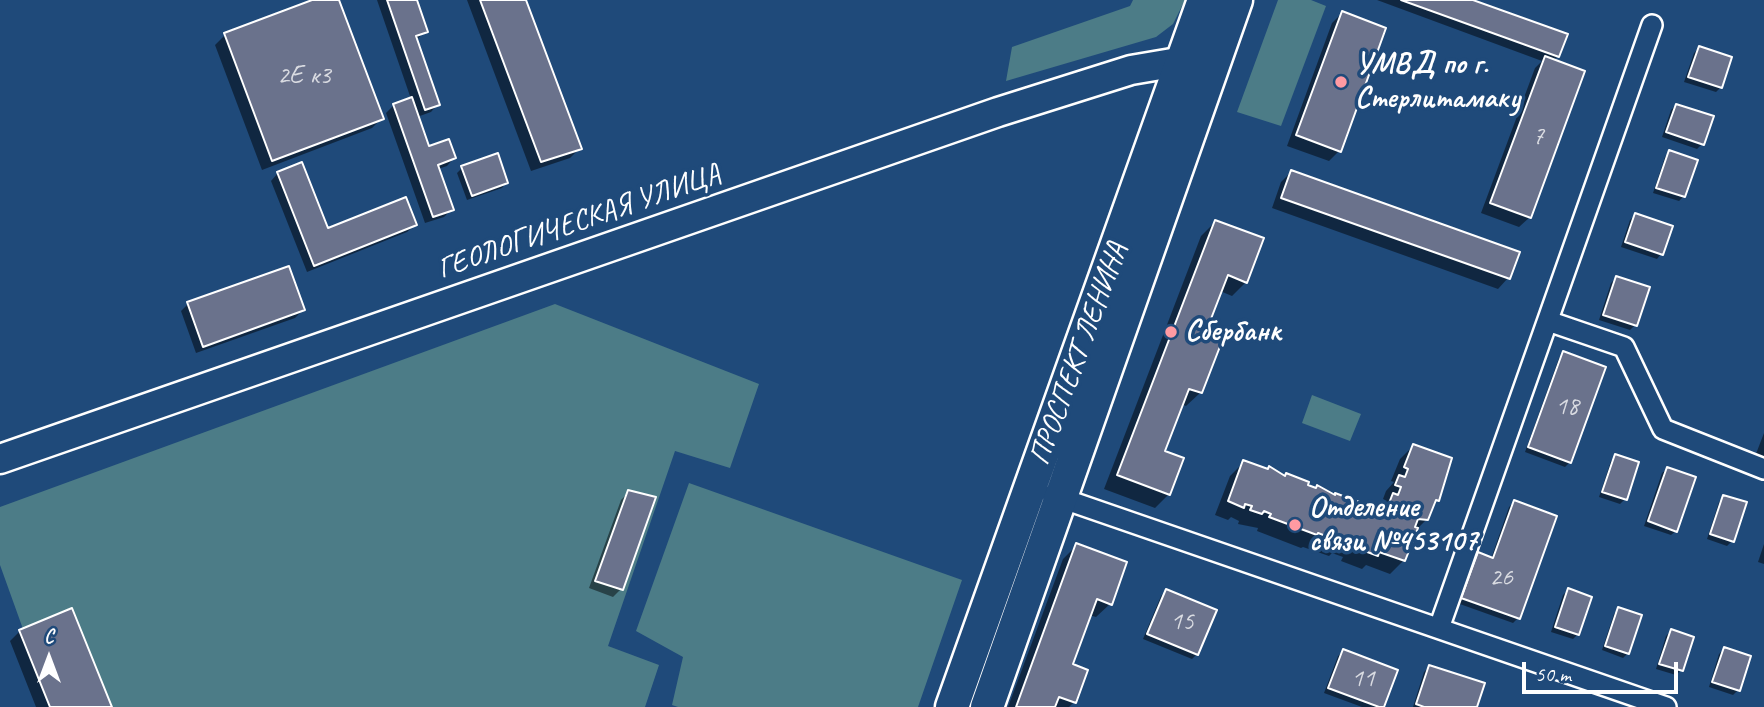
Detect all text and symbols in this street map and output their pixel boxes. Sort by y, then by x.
place label: УМВД по г. Стерлитамаку [1355,47,1520,118]
house number: 2Е к3 [277,60,331,92]
marker: УМВД по г. Стерлитамаку [1333,74,1349,90]
house number: 7 [1532,121,1544,153]
street label: ГЕОЛОГИЧЕСКАЯ УЛИЦА [433,157,725,287]
street label: ПРОСПЕКТ ЛЕНИНА [1022,238,1136,470]
place label: Сбербанк [1185,314,1281,350]
marker: Сбербанк [1163,324,1179,340]
house number: 18 [1555,391,1579,423]
place label: Отделение связи №453107 [1309,490,1477,560]
marker: Отделение связи №453107 [1287,517,1303,533]
house number: 26 [1489,562,1513,594]
house number: 15 [1170,606,1194,638]
north arrow [14,623,84,693]
text: С [44,625,54,649]
scale bar [1526,648,1682,692]
text: 50 m [1535,661,1571,687]
house number: 11 [1351,663,1375,695]

